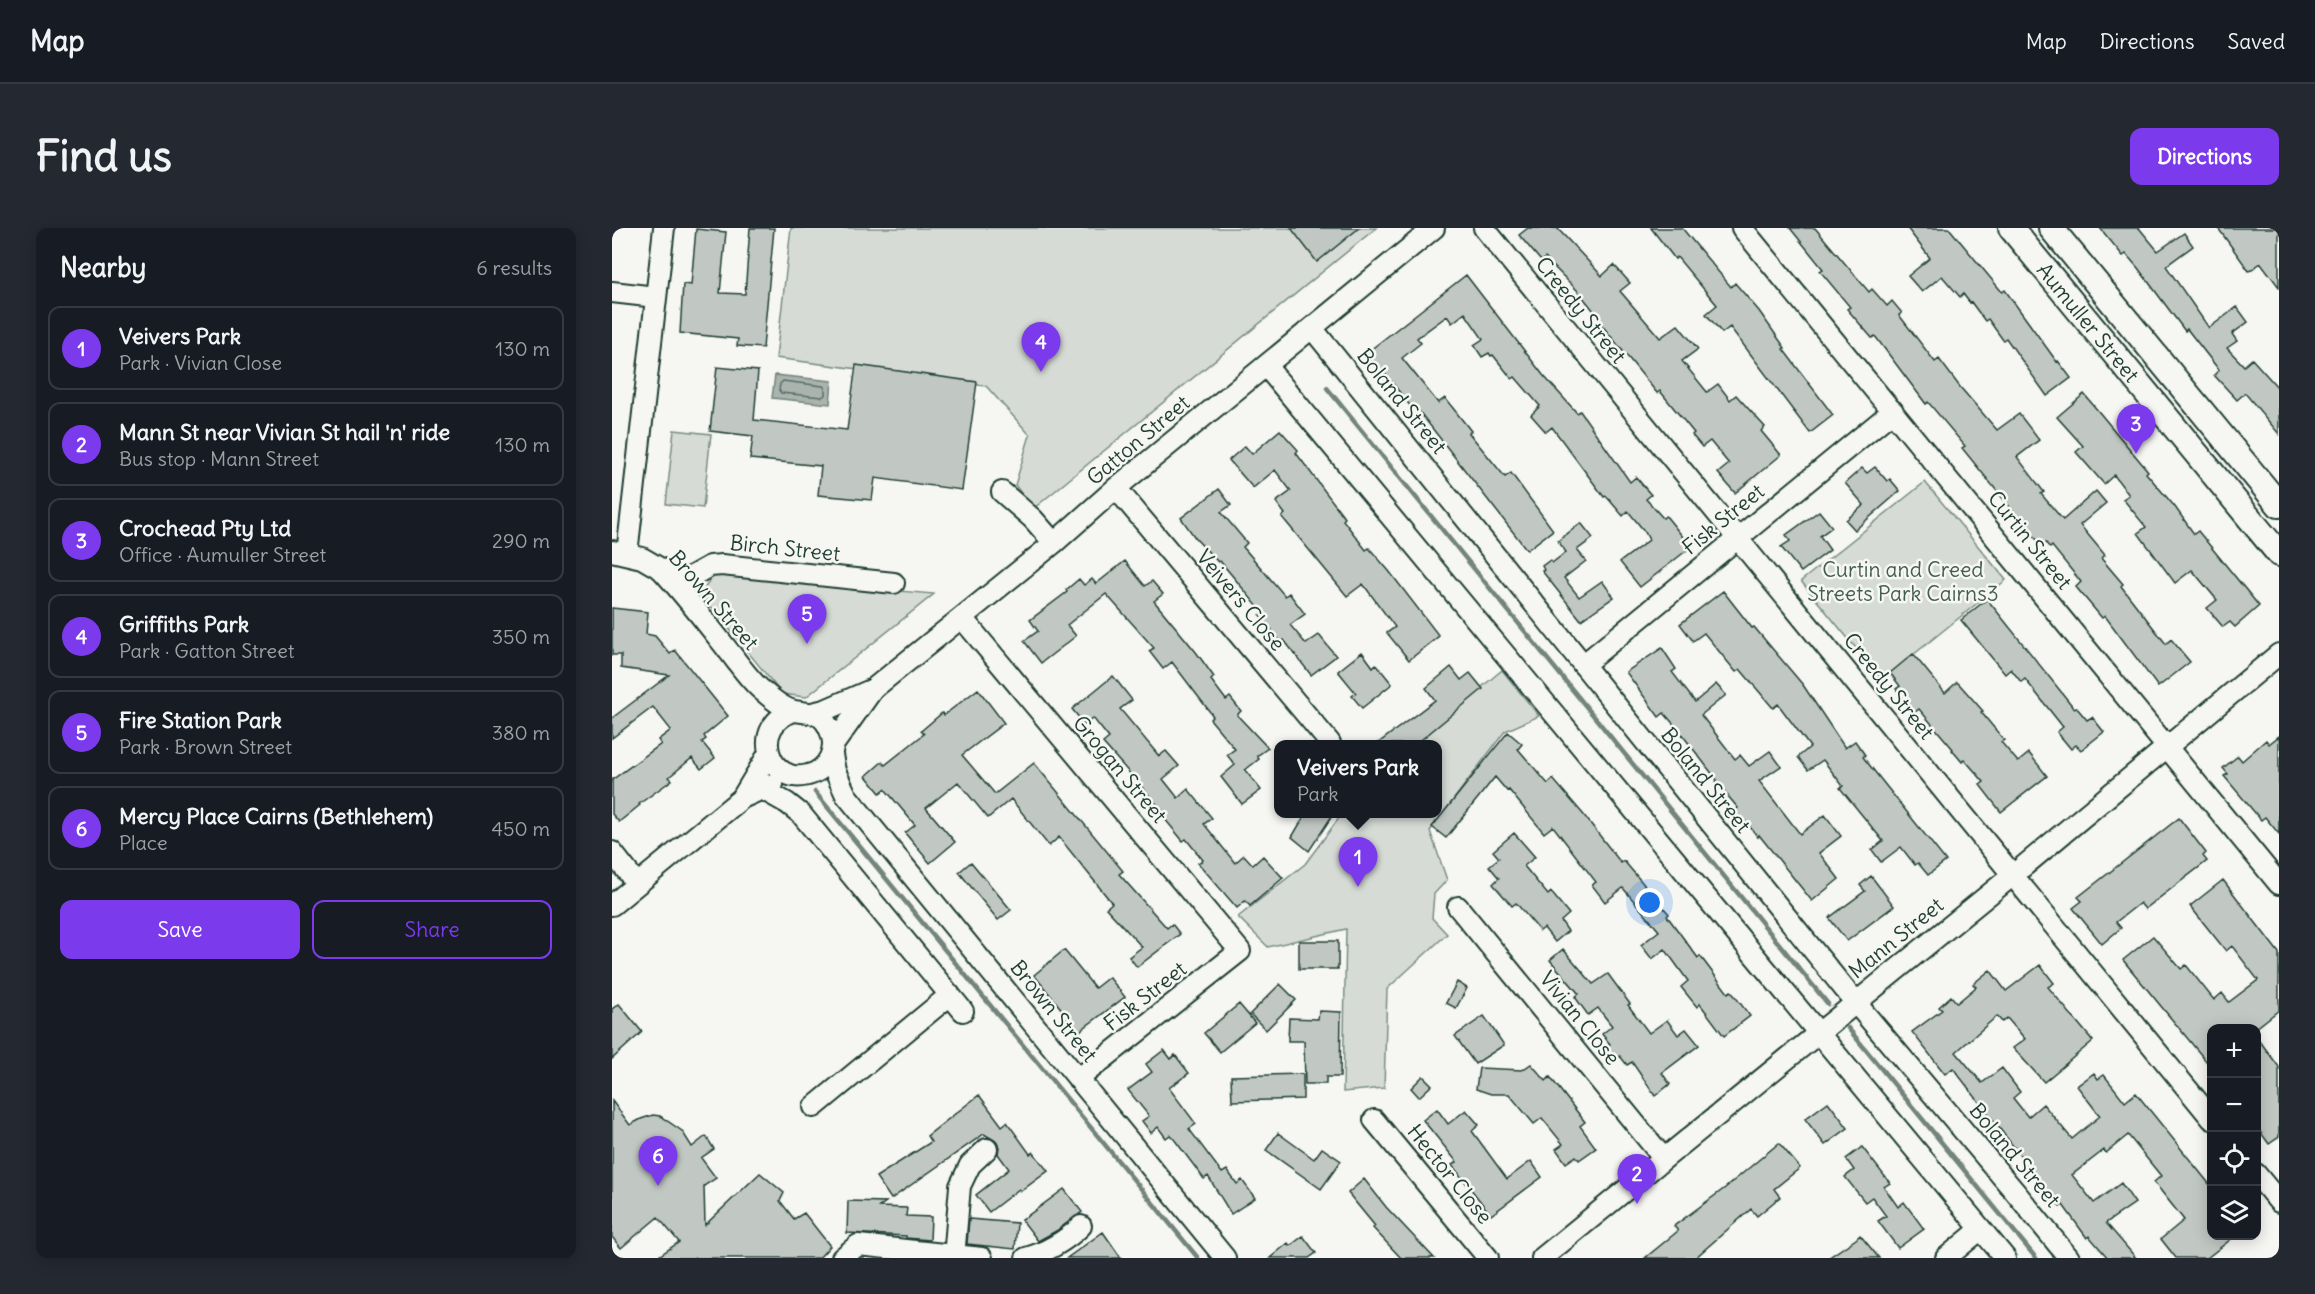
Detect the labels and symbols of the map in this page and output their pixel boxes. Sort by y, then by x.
street label: Creedy Street [1530,251,1632,369]
street label: Aumuller Street [2031,257,2146,388]
pin: 4 [1022,322,1060,372]
street label: Boland Street [1351,343,1453,459]
street label: Gatton Street [1081,389,1195,491]
pin: 3 [2116,404,2156,454]
street label: Fisk Street [1676,478,1770,560]
street label: Curtin Street [1982,485,2078,595]
street label: Birch Street [729,529,841,567]
street label: Brown Street [663,544,765,656]
street label: Veivers Close [1191,544,1291,656]
park label: Curtin and Creed Streets Park Cairns3 [1807,556,1999,607]
pin: 5 [788,594,826,644]
street label: Creedy Street [1838,627,1940,745]
street label: Grogan Street [1067,710,1173,828]
street label: Boland Street [1655,722,1757,838]
pin: 1 [1338,838,1378,887]
your location [1635,888,1664,917]
street label: Mann Street [1843,892,1949,984]
street label: Brown Street [1005,954,1103,1068]
street label: Fisk Street [1098,955,1192,1037]
street label: Vivian Close [1534,966,1626,1070]
street label: Boland Street [1964,1097,2066,1213]
street label: Hector Close [1402,1119,1498,1229]
pin: 6 [638,1136,678,1186]
pin: 2 [1618,1154,1656,1204]

